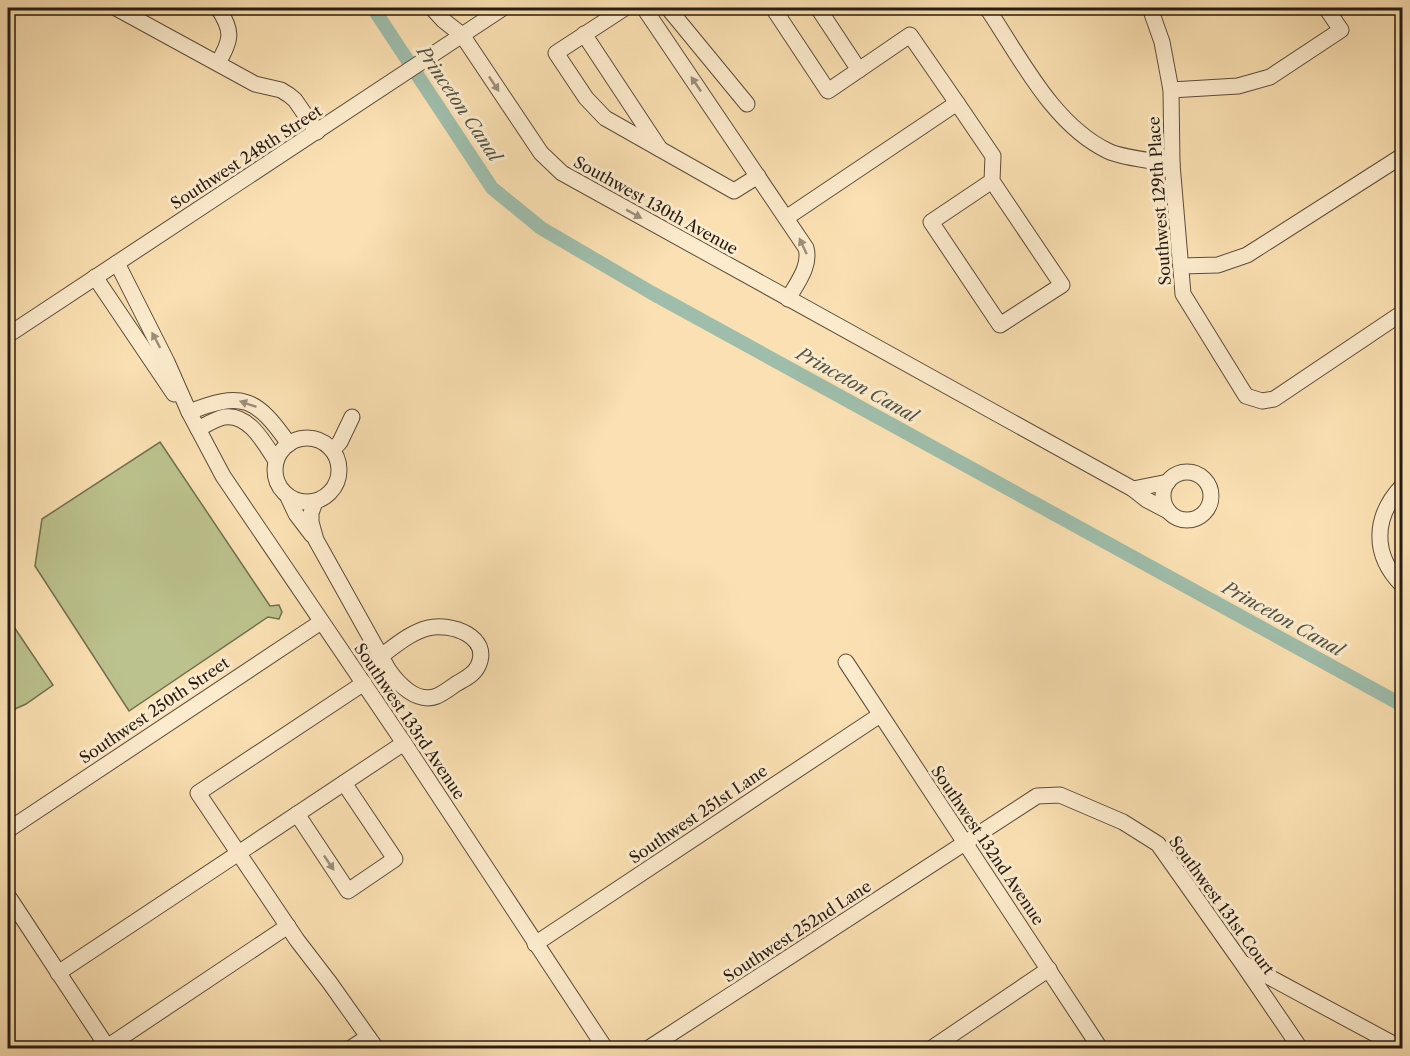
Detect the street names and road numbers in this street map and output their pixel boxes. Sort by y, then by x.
street label: Southwest 248th Street [167,100,326,213]
street label: Southwest 129th Place [1143,116,1175,286]
street label: Southwest 130th Avenue [570,151,742,259]
street label: Southwest 133rd Avenue [350,639,470,803]
street label: Southwest 250th Street [75,652,233,768]
street label: Southwest 251st Lane [625,760,771,868]
street label: Southwest 132nd Avenue [927,761,1049,929]
street label: Southwest 131st Court [1165,832,1279,979]
street label: Southwest 252nd Lane [719,876,875,986]

